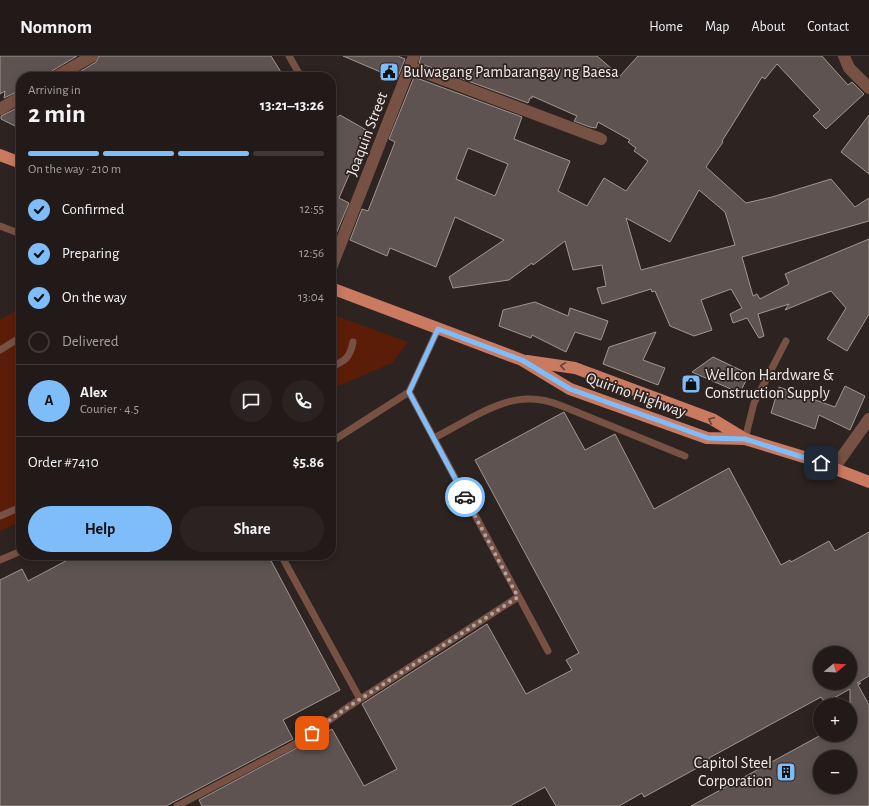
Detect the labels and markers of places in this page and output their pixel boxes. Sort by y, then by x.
public building icon: Bulwagang Pambarangay ng Baesa [378,61,400,83]
place label: Bulwagang Pambarangay ng Baesa [403,64,619,81]
place label: Wellcon Hardware & Construction Supply [705,367,834,402]
shop icon: Wellcon Hardware & Construction Supply [680,373,702,395]
pin [804,446,838,480]
pin [295,716,329,750]
place label: Capitol Steel Corporation [694,755,772,789]
building icon: Capitol Steel Corporation [775,761,797,783]

